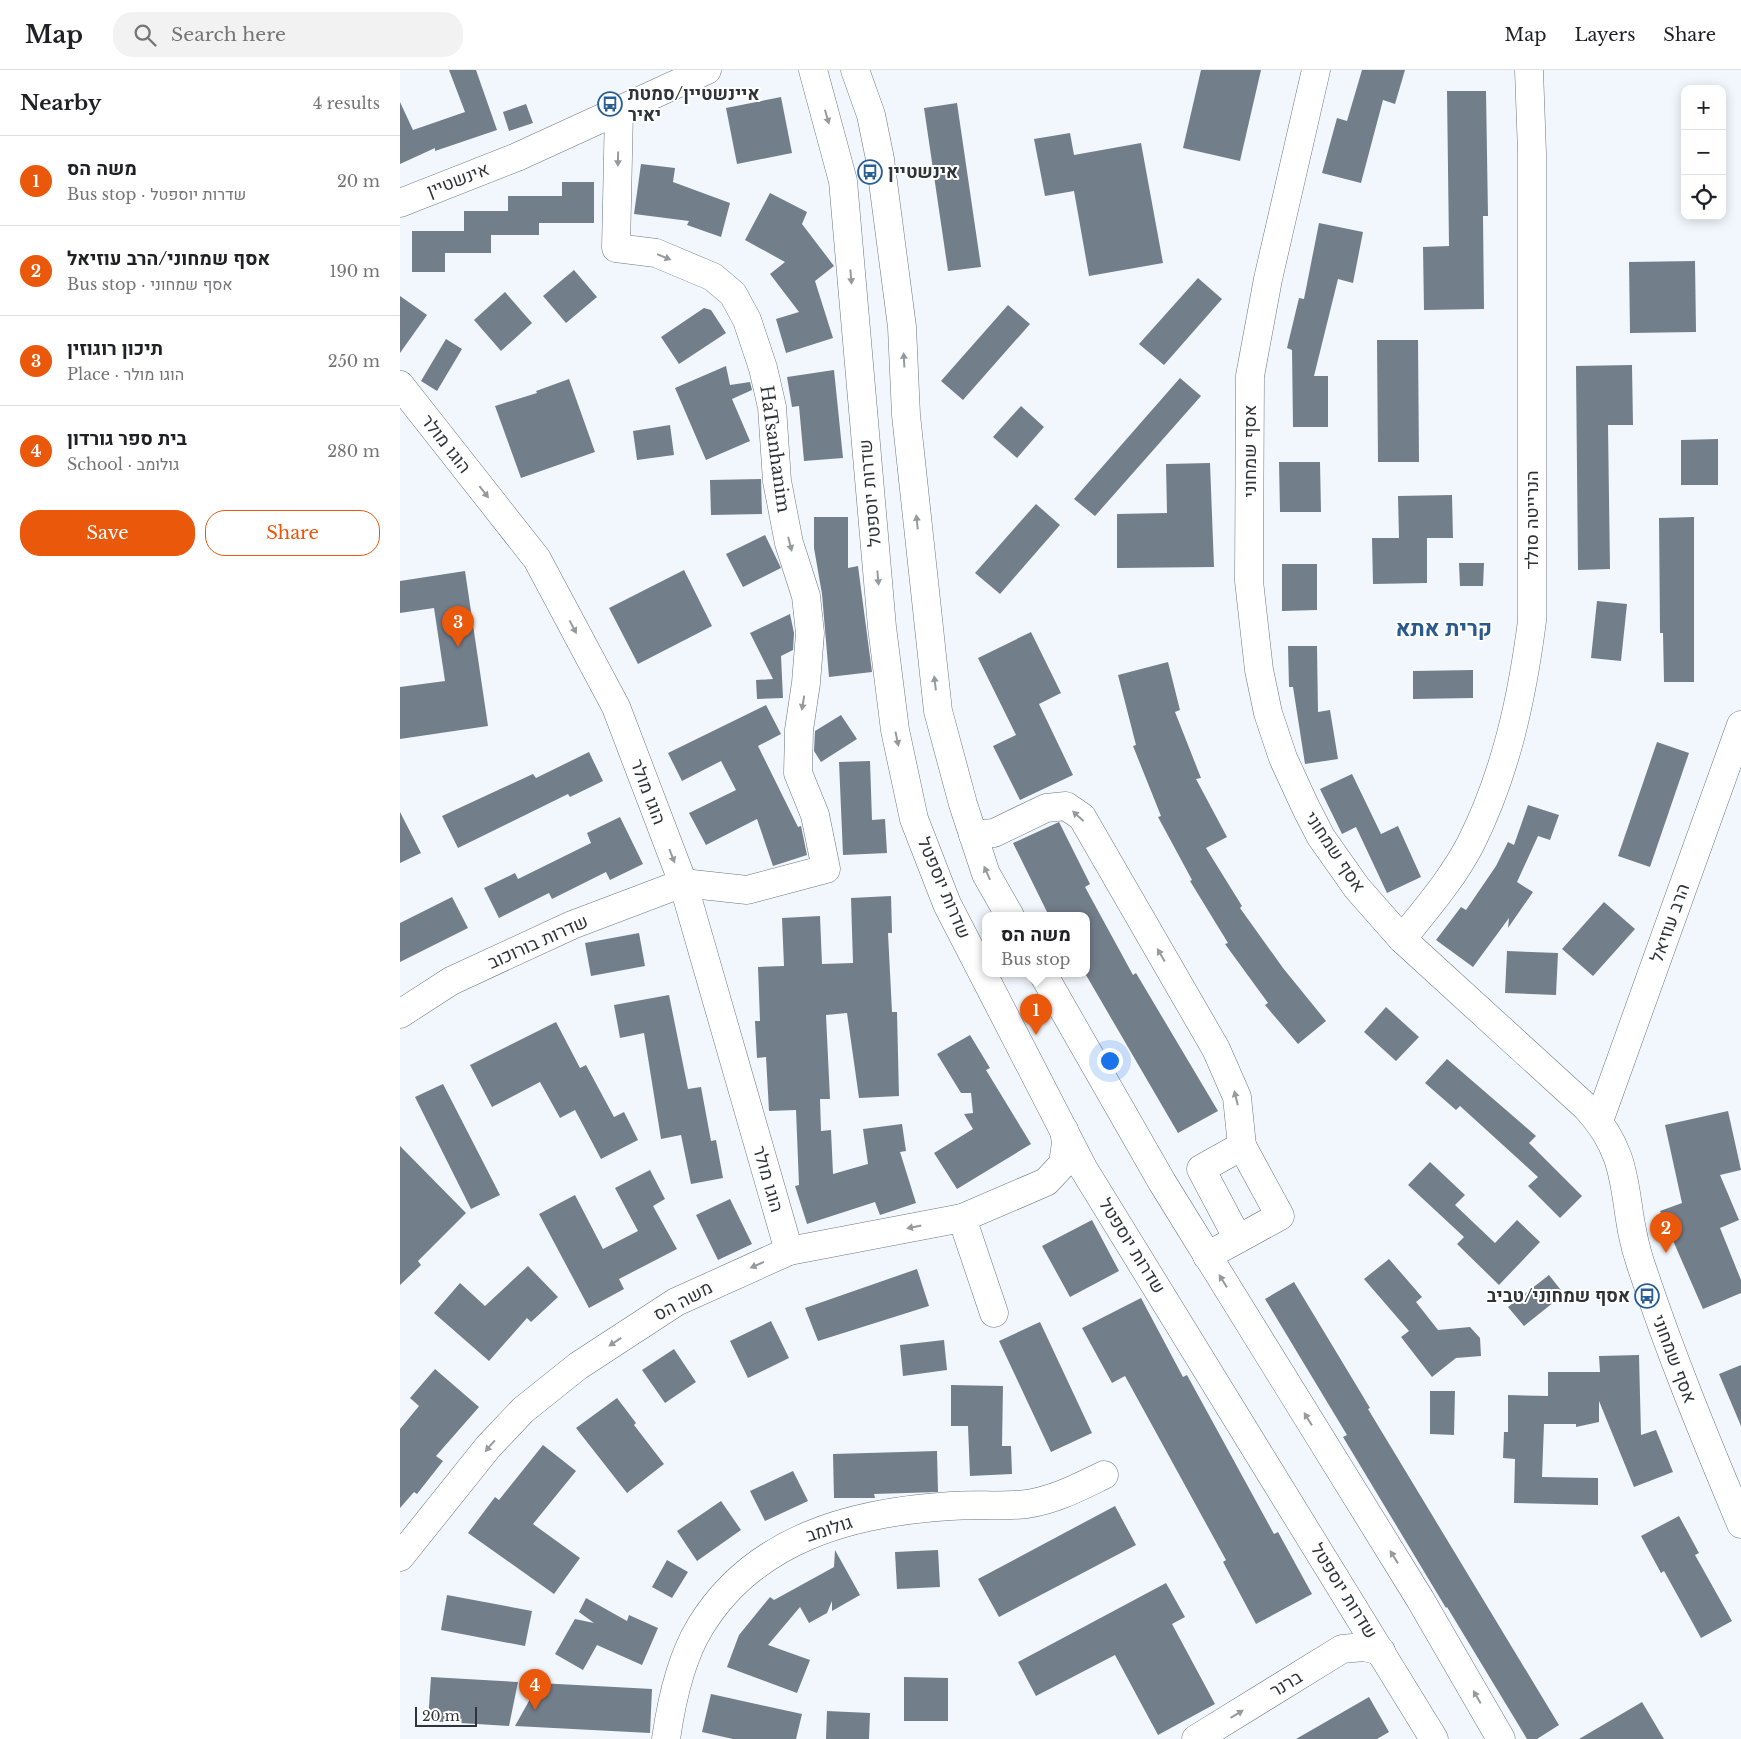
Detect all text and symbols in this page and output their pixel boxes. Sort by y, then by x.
search box [113,12,463,57]
text: Map [25,20,83,49]
icon: search [131,21,159,49]
text: Search here [171,23,286,46]
text: Map [1505,24,1546,46]
text: Layers [1574,24,1635,46]
text: Share [1663,24,1716,46]
place label: איינשטיין/סמטת יאיר [628,83,759,126]
map controls [1681,85,1726,220]
button: + [1681,85,1726,130]
text: Nearby [20,90,101,116]
bus stop icon: איינשטיין/סמטת יאיר [597,91,623,117]
text: 4 results [313,93,380,113]
one-way arrow [823,109,831,124]
button: − [1681,130,1726,175]
one-way arrow [614,151,622,167]
text: משה הס [67,157,137,180]
street label: אינשטיין [424,158,492,202]
bus stop icon: אינשטיין [857,159,883,185]
place label: אינשטיין [888,161,958,183]
text: 1 [33,171,39,191]
text: 20 m [337,171,380,191]
button: locate [1681,175,1726,220]
text: Bus stop · שדרות יוספטל [67,184,246,204]
text: אסף שמחוני/הרב עוזיאל [67,247,270,270]
one-way arrow [657,253,671,261]
text: 2 [31,261,41,281]
text: 190 m [329,261,380,281]
one-way arrow [848,269,856,285]
text: Bus stop · אסף שמחוני [67,274,233,294]
text: תיכון רוגוזין [67,337,163,360]
text: 3 [31,351,41,371]
text: 250 m [328,351,380,371]
one-way arrow [899,352,907,368]
text: Place · הוגו מולר [67,364,184,384]
street label: HaTsanhanim [755,384,795,514]
street label: אסף שמחוני [1239,405,1261,497]
street label: הוגו מולר [416,410,476,478]
text: בית ספר גורדון [67,427,187,450]
street label: שדרות יוספטל [854,438,886,548]
text: 4 [31,441,41,461]
text: 280 m [327,441,380,461]
text: School · גולומב [67,454,179,474]
street label: הנרייטה סולד [1521,470,1543,570]
one-way arrow [479,485,490,498]
button: Save [20,510,195,556]
button: Share [205,510,380,556]
one-way arrow [913,514,921,530]
one-way arrow [786,536,794,551]
one-way arrow [874,570,882,586]
pin: 3 [442,606,474,647]
district label: קרית אתא [1396,615,1492,642]
one-way arrow [569,620,577,635]
one-way arrow [931,675,939,691]
one-way arrow [798,695,806,711]
one-way arrow [893,732,901,747]
street label: הוגו מולר [626,756,670,828]
street label: אסף שמחוני [1300,807,1370,897]
one-way arrow [1072,810,1084,822]
street label: שדרות יוספטל [913,834,975,942]
one-way arrow [668,849,676,864]
one-way arrow [983,866,991,881]
street label: הרב עוזיאל [1646,881,1694,965]
street label: שדרות בורוכוב [484,910,592,974]
popup [982,912,1090,977]
text: משה הס [1001,923,1071,946]
one-way arrow [1157,948,1166,961]
text: Bus stop [1001,949,1071,969]
pin: 1 [1020,994,1052,1035]
your location [1097,1048,1123,1074]
one-way arrow [1232,1091,1240,1106]
street label: הוגו מולר [748,1143,788,1215]
street label: שדרות יוספטל [1094,1194,1170,1298]
pin: 2 [1650,1212,1682,1253]
one-way arrow [906,1224,922,1232]
one-way arrow [750,1261,764,1269]
one-way arrow [1218,1274,1227,1287]
street label: משה הס [650,1276,716,1326]
bus stop icon: אסף שמחוני/טביב [1634,1283,1660,1309]
place label: אסף שמחוני/טביב [1487,1285,1630,1307]
street label: אסף שמחוני [1647,1312,1701,1406]
one-way arrow [608,1337,621,1347]
one-way arrow [1304,1412,1313,1426]
one-way arrow [485,1439,496,1452]
street label: גולומב [803,1511,855,1547]
street label: שדרות יוספטל [1306,1539,1382,1643]
one-way arrow [1389,1550,1399,1564]
street label: ברנר [1266,1666,1307,1702]
pin: 4 [519,1669,551,1710]
one-way arrow [1472,1690,1481,1703]
scale bar [415,1704,478,1727]
text: 20 m [422,1707,460,1725]
one-way arrow [1231,1709,1244,1718]

